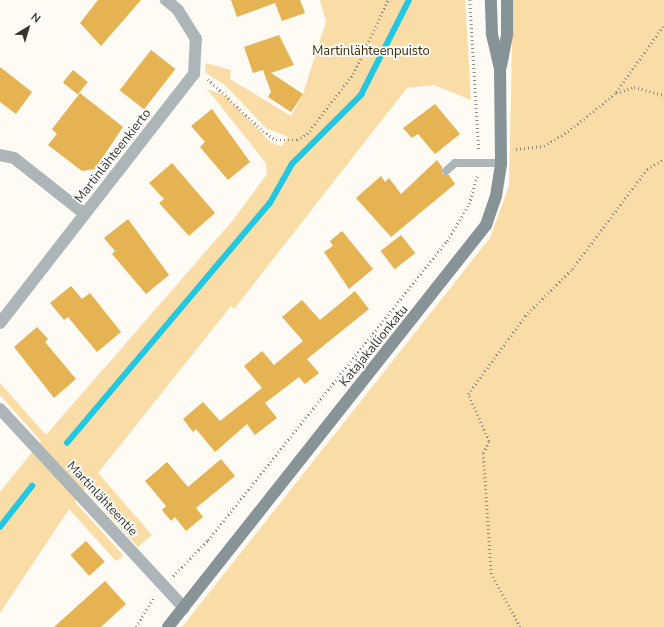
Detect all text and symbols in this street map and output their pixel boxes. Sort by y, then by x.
north arrow [8,8,48,48]
text: N [28,10,44,27]
park label: Martinlähteenpuisto [312,43,430,59]
street label: Martinlähteenkierto [71,106,155,206]
street label: Katajakallionkatu [336,302,412,390]
street label: Martinlähteentie [63,458,141,540]

